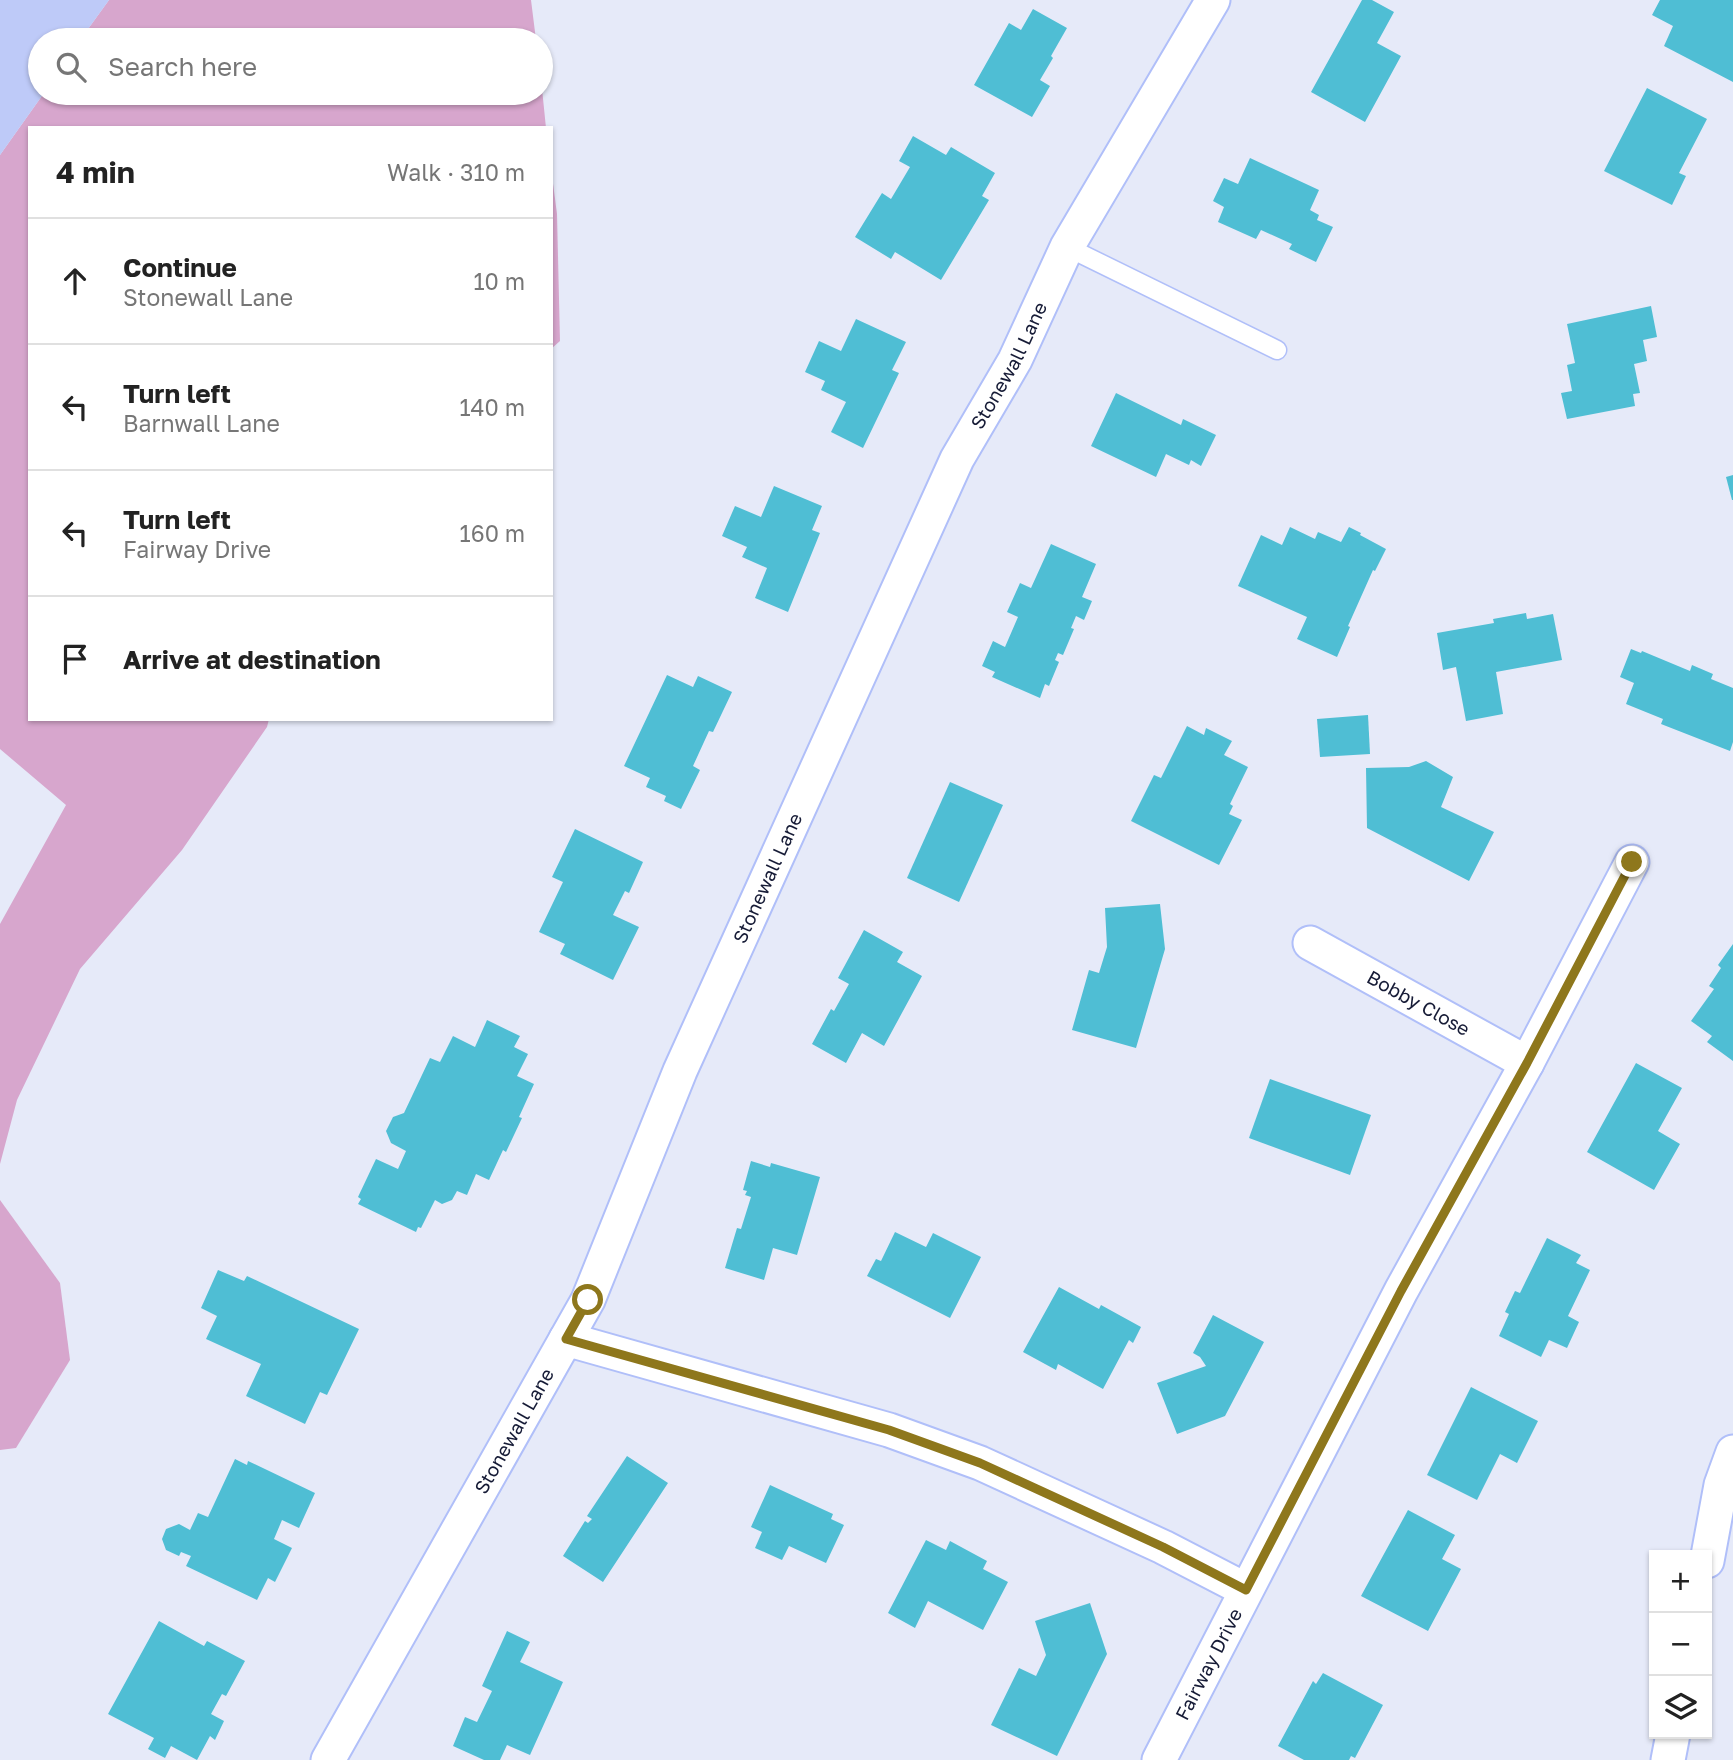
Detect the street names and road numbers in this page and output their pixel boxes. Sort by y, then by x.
street label: Stonewall Lane [965,298,1051,433]
street label: Stonewall Lane [727,809,806,947]
street label: Bobby Close [1363,965,1474,1040]
street label: Stonewall Lane [469,1364,558,1498]
street label: Fairway Drive [1170,1604,1246,1723]

